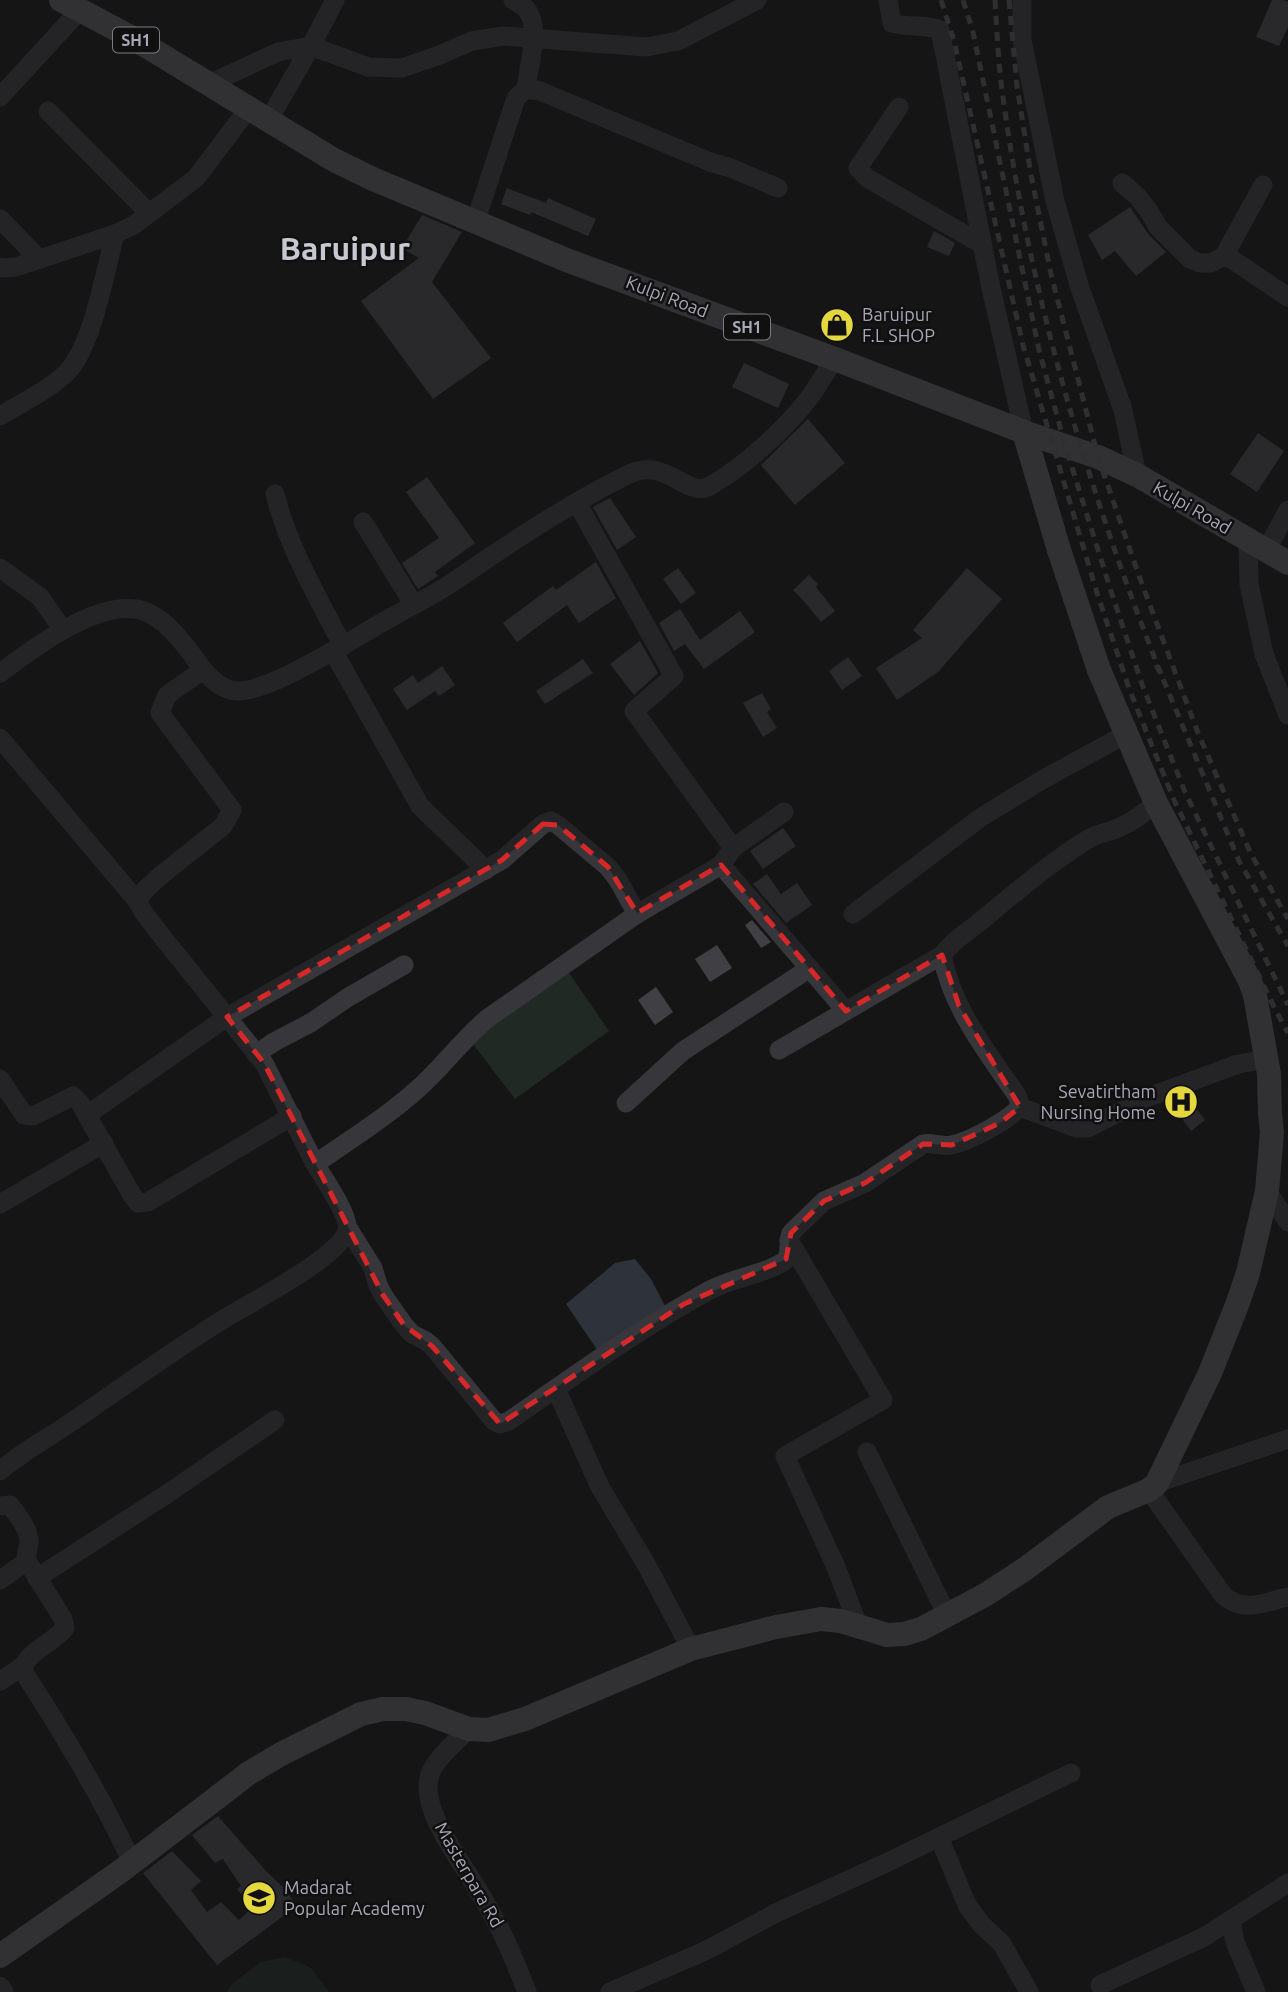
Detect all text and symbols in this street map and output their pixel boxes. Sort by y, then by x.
road number: SH1 [113,28,159,52]
district label: Baruipur [280,230,410,266]
street label: Kulpi Road [623,271,711,321]
place label: Baruipur F.L SHOP [862,304,935,345]
shop icon: Baruipur F.L SHOP [818,306,856,344]
road number: SH1 [724,314,770,340]
street label: Kulpi Road [1150,477,1235,537]
place label: Sevatirtham Nursing Home [1041,1081,1156,1122]
hospital icon: Sevatirtham Nursing Home [1162,1083,1200,1121]
street label: Masterpara Rd [432,1818,508,1931]
place label: Madarat Popular Academy [284,1877,425,1918]
school or university icon: Madarat Popular Academy [240,1879,278,1917]

